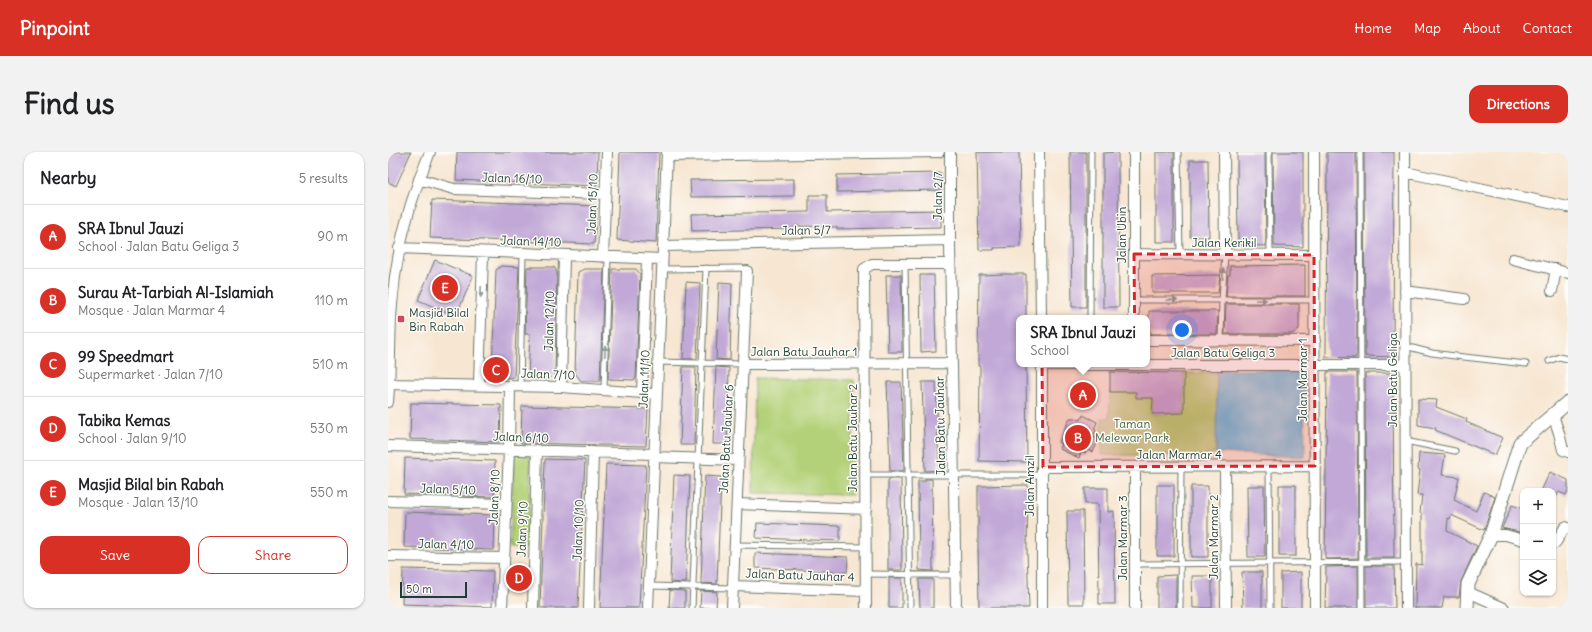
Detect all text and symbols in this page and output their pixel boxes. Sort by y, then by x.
text: Pinpoint [20,16,90,40]
text: Home [1354,19,1392,37]
text: Map [1414,19,1441,37]
text: About [1463,19,1501,37]
text: Contact [1523,19,1572,37]
button: Directions [1469,85,1568,123]
text: Find us [24,86,115,122]
text: Nearby [40,167,96,189]
street label: Jalan 16/10 [481,169,543,187]
text: 5 results [299,170,348,187]
street label: Jalan 2/7 [930,171,945,221]
street label: Jalan 15/10 [583,173,601,235]
street label: Jalan Ubin [1114,207,1129,263]
text: SRA Ibnul Jauzi [78,219,184,238]
street label: Jalan 5/7 [781,222,831,238]
text: A [49,228,57,245]
text: 90 m [317,228,348,245]
street label: Jalan 14/10 [500,232,562,250]
street label: Jalan Kerikil [1192,235,1256,250]
text: School · Jalan Batu Geliga 3 [78,238,239,255]
one-way arrow [1220,268,1227,280]
pin: E [432,273,458,303]
text: Surau At-Tarbiah Al-Islamiah [78,283,274,302]
one-way arrow [478,286,485,298]
street label: Jalan 12/10 [541,290,557,351]
text: B [49,292,57,309]
text: 110 m [315,292,348,309]
one-way arrow [1166,297,1179,303]
one-way arrow [1255,297,1268,303]
text: Mosque · Jalan Marmar 4 [78,302,225,319]
place label: Masjid Bilal Bin Rabah [409,305,469,334]
marker: Masjid Bilal Bin Rabah [396,314,406,324]
popup [1016,315,1150,367]
your location [1172,320,1192,340]
text: SRA Ibnul Jauzi [1030,323,1136,342]
street label: Jalan Batu Geliga [1385,332,1400,427]
street label: Jalan Marmar 1 [1295,338,1310,422]
text: School [1030,342,1069,359]
street label: Jalan Batu Jauhar 1 [750,344,858,359]
one-way arrow [602,345,609,357]
street label: Jalan Batu Geliga 3 [1171,345,1275,360]
text: 99 Speedmart [78,347,174,366]
street label: Jalan 11/10 [635,349,653,409]
pin: C [483,355,509,385]
text: C [49,356,57,373]
text: 510 m [312,356,348,373]
text: Supermarket · Jalan 7/10 [78,366,223,383]
street label: Jalan 7/10 [520,366,576,382]
street label: Jalan Batu Jauhar [932,376,948,476]
pin: A [1070,380,1096,410]
street label: Jalan Batu Jauhar 2 [845,383,860,492]
street label: Jalan Batu Jauhar 6 [716,384,736,494]
text: Tabika Kemas [78,411,170,430]
park label: Taman Melewar Park [1095,416,1169,445]
text: D [48,420,58,437]
text: 530 m [310,420,348,437]
pin: B [1065,423,1091,453]
street label: Jalan 6/10 [493,429,549,445]
text: School · Jalan 9/10 [78,430,187,447]
street label: Jalan Marmar 4 [1136,447,1222,462]
street label: Jalan Amzil [1022,455,1037,517]
street label: Jalan 8/10 [486,469,502,525]
text: Masjid Bilal bin Rabah [78,475,224,494]
street label: Jalan 5/10 [420,481,476,497]
text: E [49,484,57,501]
text: 550 m [310,484,348,501]
map controls [1520,488,1556,596]
button: + [1520,488,1556,524]
text: Mosque · Jalan 13/10 [78,494,198,511]
street label: Jalan Marmar 2 [1206,494,1221,580]
street label: Jalan Marmar 3 [1115,495,1130,581]
street label: Jalan 10/10 [569,499,587,561]
street label: Jalan 9/10 [514,501,530,557]
button: − [1520,524,1556,560]
button: Save [40,536,190,574]
button: Share [198,536,348,574]
street label: Jalan 4/10 [418,536,474,552]
button: layers [1520,560,1556,596]
pin: D [506,563,532,593]
street label: Jalan Batu Jauhar 4 [745,566,855,584]
scale bar [400,580,467,599]
text: 50 m [406,582,432,596]

